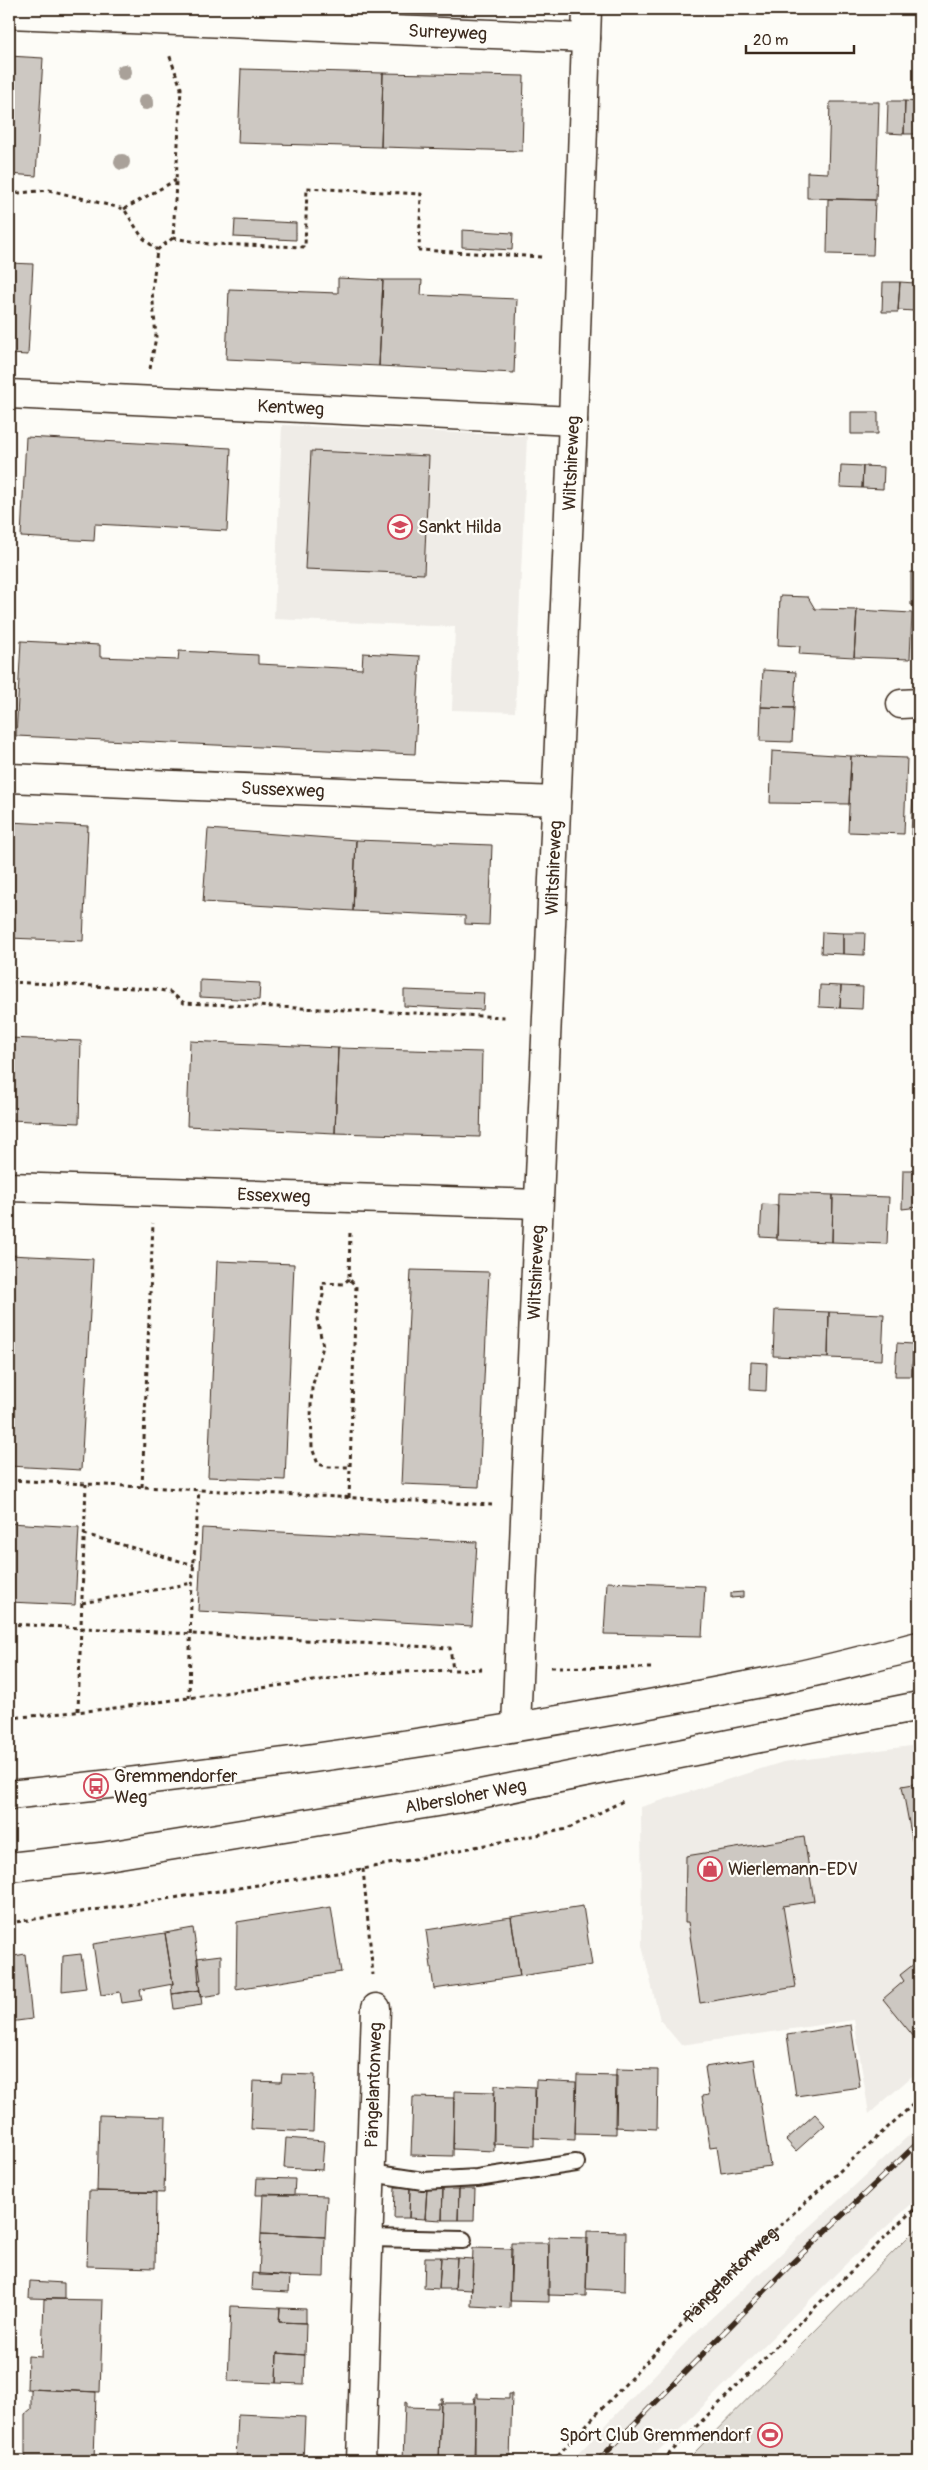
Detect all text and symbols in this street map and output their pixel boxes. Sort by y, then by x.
street label: Surreyweg [408,19,487,45]
scale bar [746,22,853,54]
text: 20 m [753,31,788,50]
street label: Kentweg [257,394,325,421]
street label: Wiltshireweg [558,415,585,511]
school or university icon: Sankt Hilda [387,514,413,540]
place label: Sankt Hilda [418,516,501,539]
street label: Sussexweg [240,776,325,803]
street label: Wiltshireweg [540,820,567,916]
street label: Essexweg [237,1183,311,1208]
street label: Wiltshireweg [522,1224,549,1320]
place label: Gremmendorfer Weg [114,1765,238,1809]
bus stop icon: Gremmendorfer Weg [83,1773,109,1799]
street label: Albersloher Weg [403,1774,528,1819]
shop icon: Wierlemann-EDV [697,1856,723,1882]
place label: Wierlemann-EDV [728,1858,858,1881]
street label: Pängelantonweg [360,2022,387,2148]
street label: Pängelantonweg [678,2222,783,2328]
sports icon: Sport Club Gremmendorf [757,2422,783,2448]
place label: Sport Club Gremmendorf [559,2424,753,2447]

